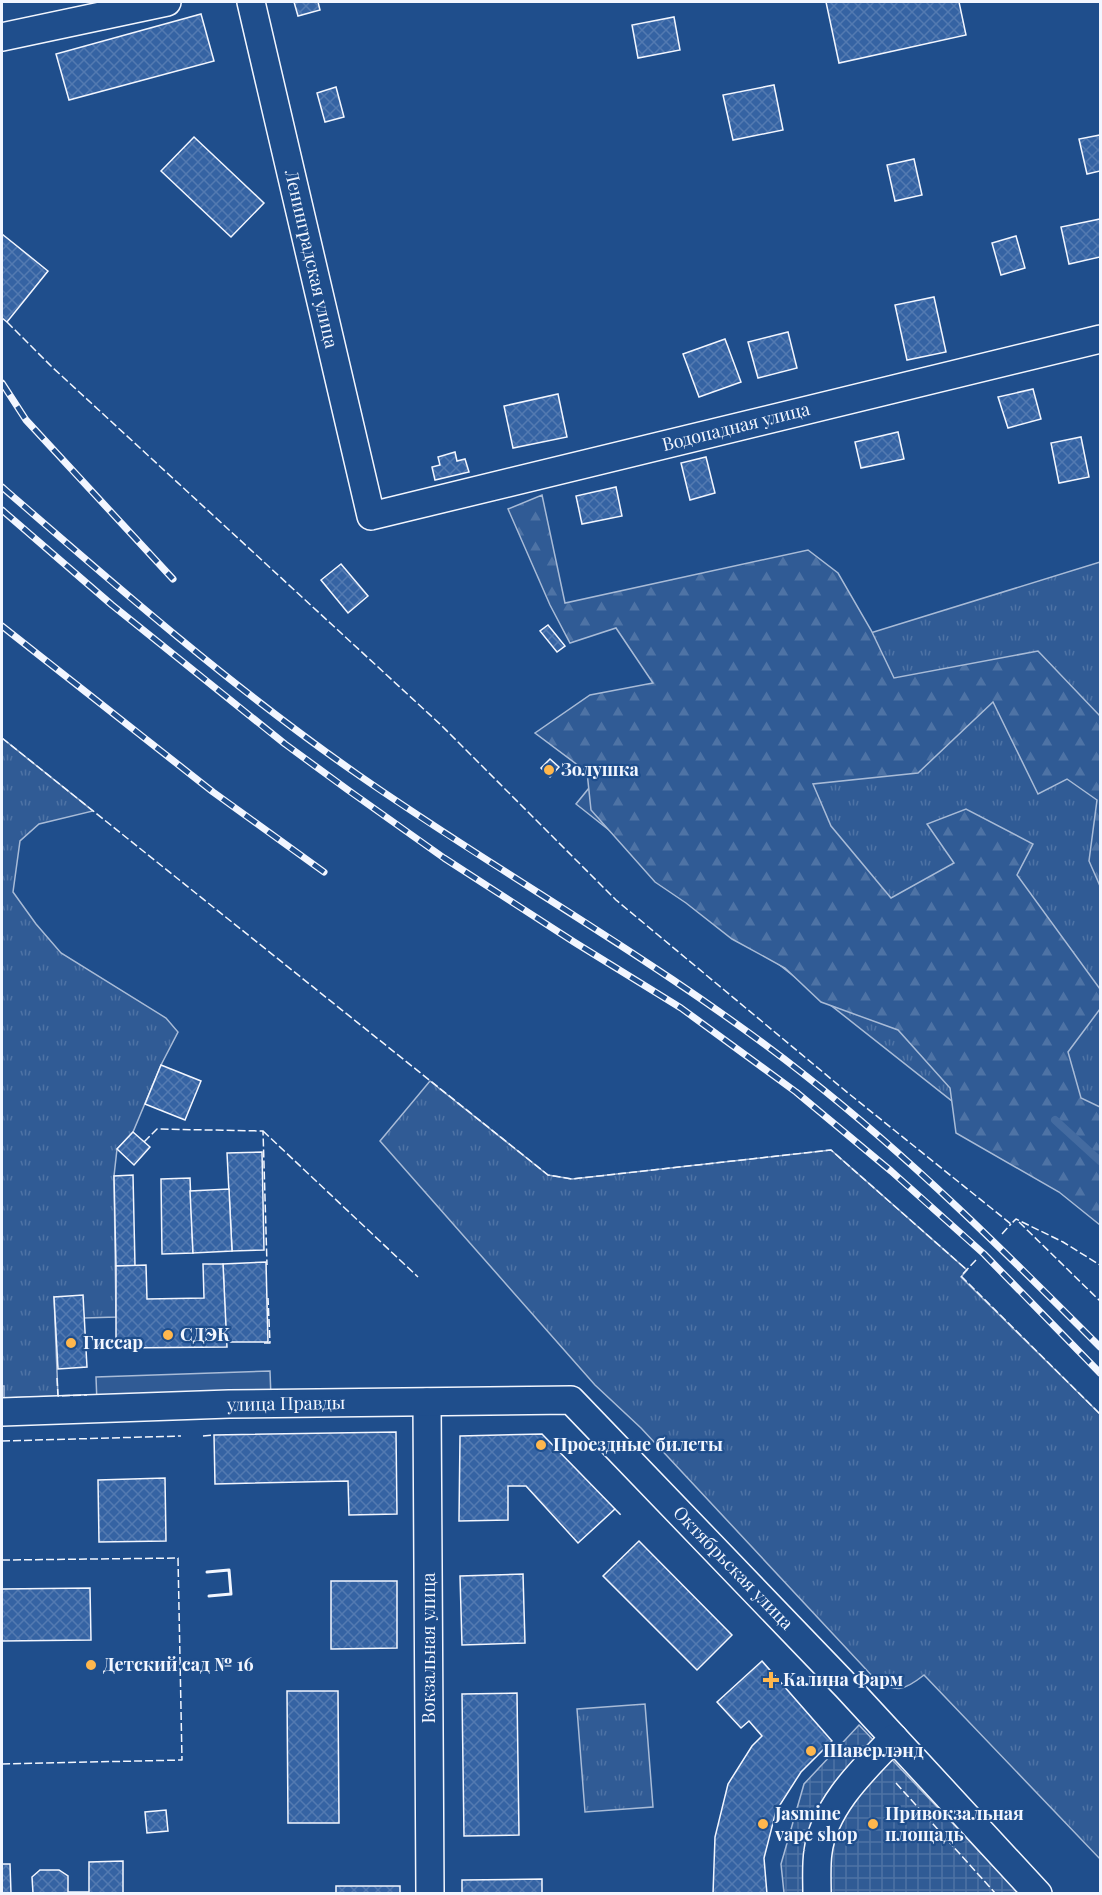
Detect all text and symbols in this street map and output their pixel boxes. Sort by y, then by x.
street label: Ленинградская улица [280,166,344,350]
street label: Водопадная улица [659,396,812,456]
place label: Золушка [561,757,639,781]
marker: Золушка [542,763,556,777]
place label: СДЭК [180,1322,230,1346]
marker: СДЭК [161,1328,175,1342]
place label: Гиссар [83,1330,143,1354]
marker: Гиссар [64,1336,78,1350]
street label: улица Правды [226,1390,346,1416]
place label: Проездные билеты [553,1432,723,1456]
marker: Проездные билеты [534,1438,548,1452]
street label: Октябрьская улица [668,1500,799,1634]
street label: Вокзальная улица [416,1572,440,1723]
place label: Детский сад № 16 [103,1652,254,1676]
marker: Детский сад № 16 [84,1658,98,1672]
place label: Калина Фарм [783,1667,903,1691]
marker: Калина Фарм [764,1673,778,1687]
place label: Шаверлэнд [823,1738,924,1762]
marker: Шаверлэнд [804,1744,818,1758]
place label: Jasmine vape shop [774,1801,858,1846]
place label: Привокзальная площадь [885,1801,1024,1846]
marker: Jasmine vape shop [756,1817,770,1831]
marker: Привокзальная площадь [866,1817,880,1831]

